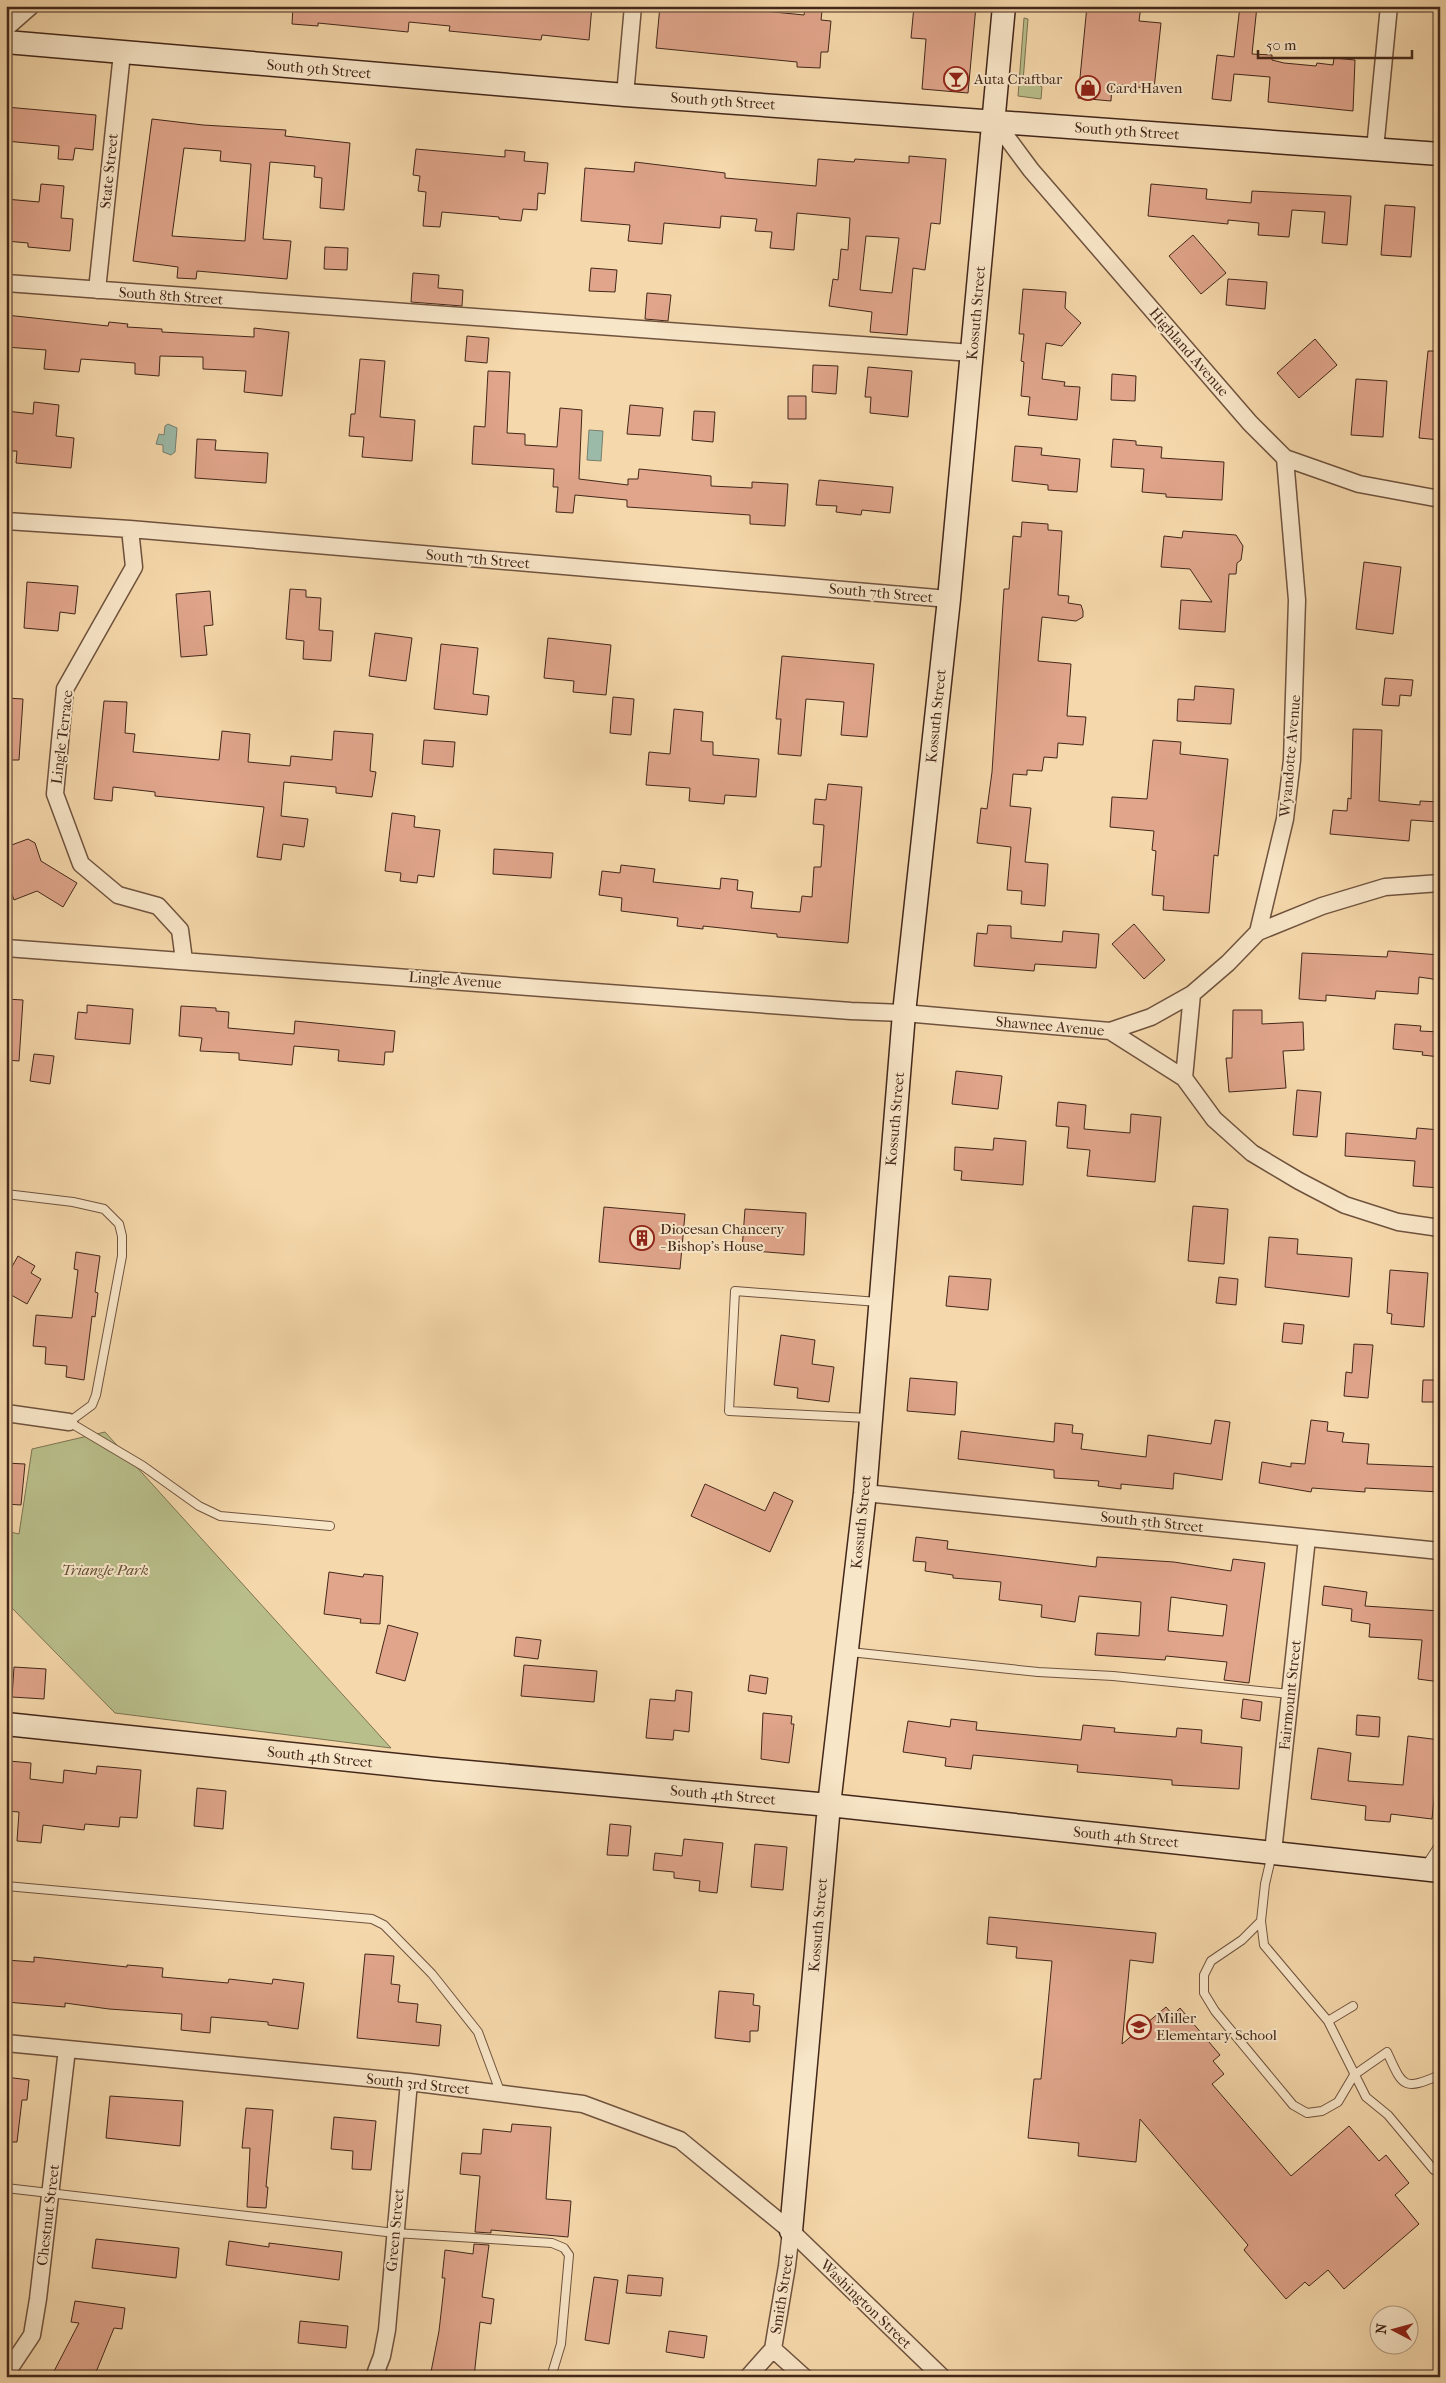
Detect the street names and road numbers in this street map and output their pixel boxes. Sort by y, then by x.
street label: South 9th Street [266,55,373,83]
street label: South 9th Street [670,88,777,114]
street label: South 9th Street [1074,118,1181,144]
street label: State Street [96,132,122,210]
street label: Kossuth Street [963,265,989,361]
street label: South 8th Street [118,283,225,309]
street label: Highland Avenue [1145,304,1233,401]
street label: South 7th Street [425,545,531,573]
street label: South 7th Street [828,579,934,607]
street label: Kossuth Street [922,668,950,764]
street label: Lingle Terrace [47,688,77,785]
street label: Wyandotte Avenue [1276,693,1304,819]
street label: Lingle Avenue [408,968,503,992]
street label: Shawnee Avenue [995,1012,1106,1040]
street label: Kossuth Street [882,1071,908,1167]
street label: Kossuth Street [847,1474,875,1570]
street label: South 5th Street [1099,1508,1205,1536]
street label: Fairmount Street [1275,1638,1305,1751]
street label: South 4th Street [266,1743,374,1772]
street label: South 4th Street [669,1781,777,1809]
street label: South 4th Street [1072,1823,1180,1852]
street label: Kossuth Street [805,1877,831,1973]
street label: South 3rd Street [365,2070,471,2098]
street label: Chestnut Street [33,2163,63,2267]
street label: Green Street [382,2187,408,2272]
street label: Smith Street [767,2252,797,2335]
street label: Washington Street [816,2255,916,2353]

